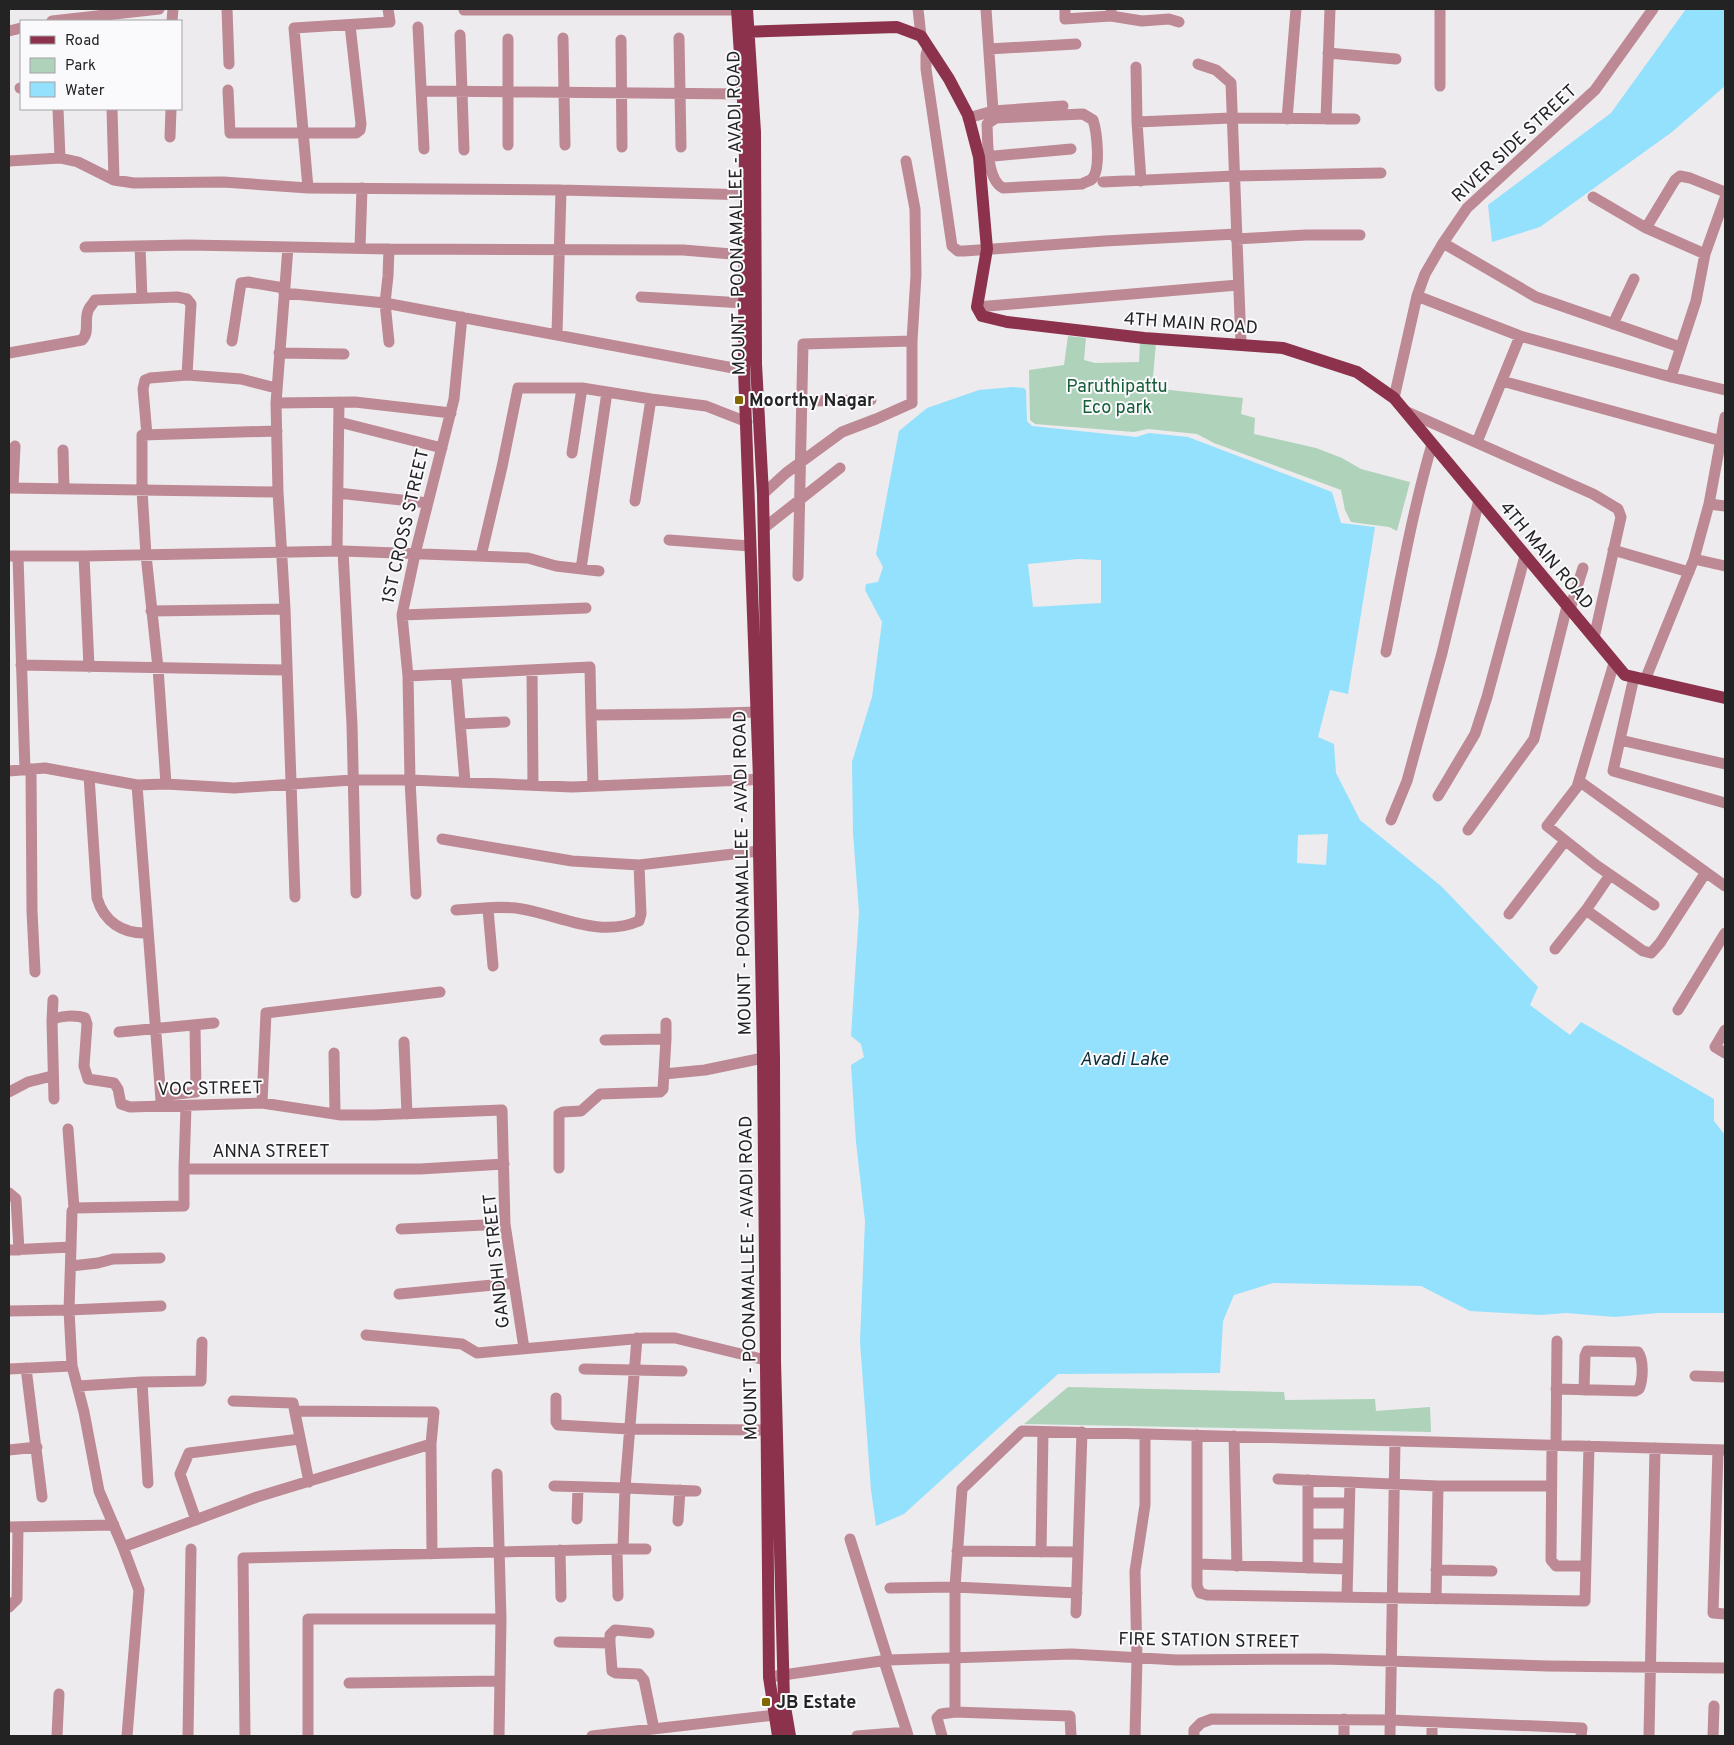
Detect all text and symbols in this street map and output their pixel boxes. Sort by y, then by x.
legend [20,20,182,110]
text: Road [65,32,100,51]
street label: MOUNT - POONAMALLEE - AVADI ROAD [723,50,752,376]
text: Park [65,57,96,76]
street label: RIVER SIDE STREET [1448,80,1582,208]
text: Water [65,82,105,101]
street label: 4TH MAIN ROAD [1123,308,1259,341]
park label: Paruthipattu Eco park [1066,376,1168,420]
place label: Moorthy Nagar [749,390,875,413]
marker: Moorthy Nagar [733,394,745,406]
street label: 1ST CROSS STREET [377,447,435,606]
street label: 4TH MAIN ROAD [1494,497,1598,615]
street label: MOUNT - POONAMALLEE - AVADI ROAD [729,710,758,1036]
water label: Avadi Lake [1080,1048,1168,1072]
street label: VOC STREET [157,1077,263,1102]
street label: MOUNT - POONAMALLEE - AVADI ROAD [735,1115,764,1441]
street label: ANNA STREET [212,1141,330,1164]
street label: GANDHI STREET [479,1192,516,1329]
street label: FIRE STATION STREET [1118,1628,1300,1655]
place label: JB Estate [776,1692,856,1715]
marker: JB Estate [760,1696,772,1708]

